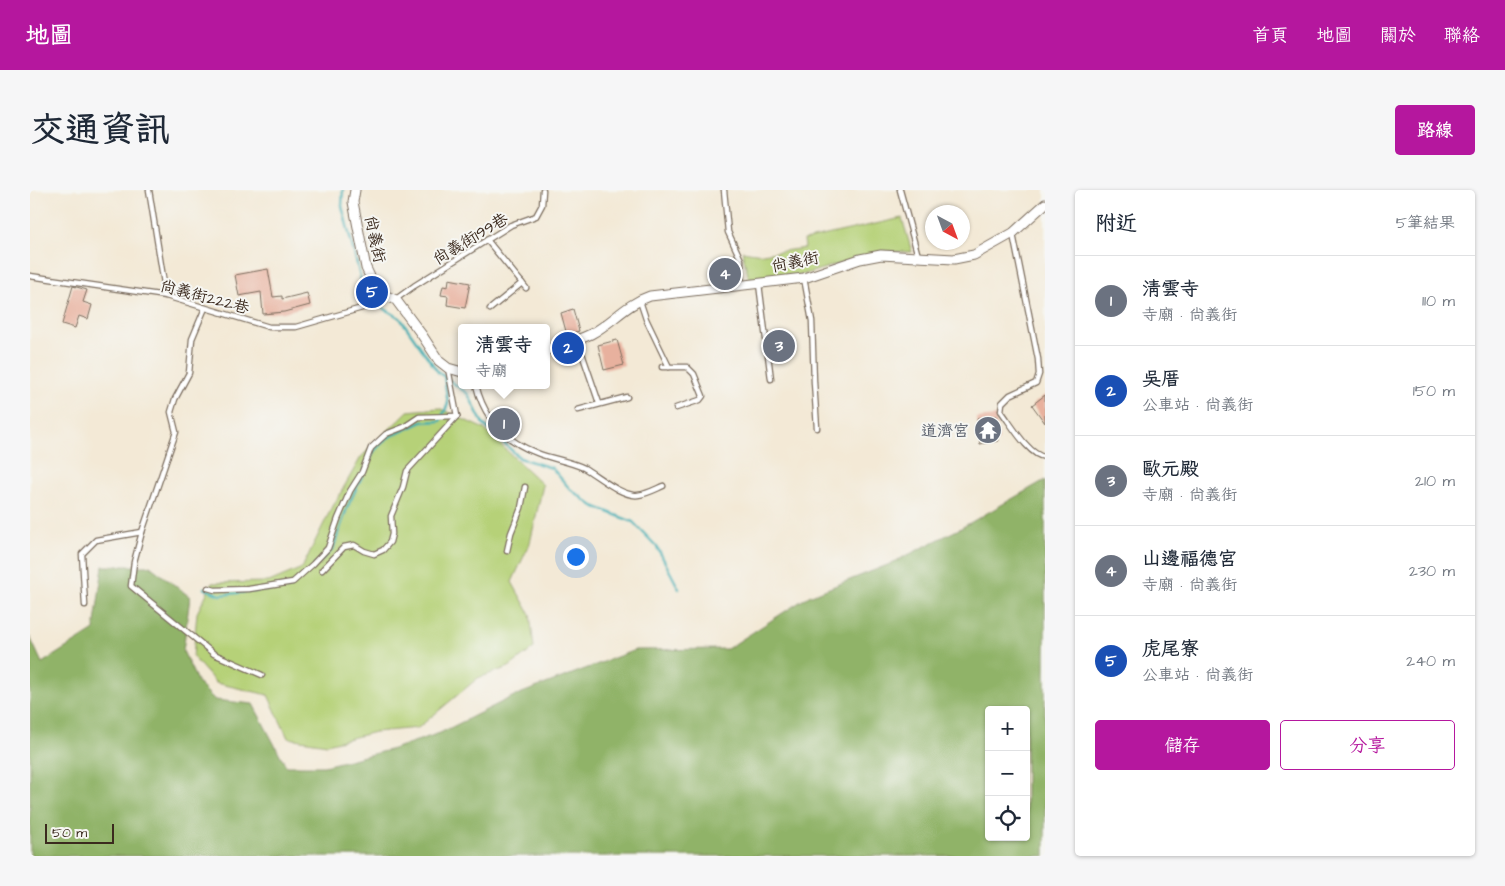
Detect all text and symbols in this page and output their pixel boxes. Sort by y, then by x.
text: 地圖 [25,19,73,53]
text: 首頁 [1252,23,1288,48]
text: 地圖 [1316,23,1352,48]
text: 關於 [1380,23,1416,48]
text: 聯絡 [1444,23,1480,48]
button: 路線 [1395,105,1475,155]
text: 交通資訊 [30,106,170,155]
north arrow [925,205,970,250]
street label: 尚義街199巷 [429,208,512,270]
text: 附近 [1095,209,1137,238]
text: 5筆結果 [1396,212,1455,234]
street label: 尚義街 [359,213,391,265]
street label: 尚義街 [770,247,821,277]
pin: 4 [709,255,741,293]
pin: 5 [356,273,388,311]
street label: 尚義街222巷 [158,275,252,319]
text: 清雲寺 [1142,276,1199,303]
text: 1 [1110,290,1112,312]
text: 110 m [1422,290,1455,312]
text: 寺廟 · 尚義街 [1142,304,1237,326]
popup [458,324,550,389]
pin: 3 [763,327,795,365]
pin: 2 [552,329,584,367]
text: 清雲寺 [475,332,533,359]
text: 寺廟 [475,360,508,382]
text: 吳厝 [1142,366,1180,393]
text: 2 [1106,380,1116,402]
text: 150 m [1413,380,1455,402]
text: 公車站 · 尚義街 [1142,394,1253,416]
pin: 1 [488,405,520,443]
temple icon: 道濟宮 [973,415,1003,445]
place label: 道濟宮 [921,420,969,442]
text: 歐元殿 [1142,456,1199,483]
text: 3 [1107,470,1115,492]
text: 210 m [1415,470,1455,492]
text: 寺廟 · 尚義街 [1142,484,1237,506]
your location [563,544,589,570]
text: 山邊福德宫 [1142,546,1237,573]
text: 4 [1106,560,1116,582]
text: 230 m [1409,560,1455,582]
text: 寺廟 · 尚義街 [1142,574,1237,596]
text: 虎尾寮 [1142,636,1199,663]
text: 5 [1105,650,1117,672]
text: 240 m [1406,650,1455,672]
text: 公車站 · 尚義街 [1142,664,1253,686]
map controls [985,706,1030,841]
button: + [985,706,1030,751]
button: 儲存 [1095,720,1270,770]
button: 分享 [1280,720,1455,770]
button: − [985,751,1030,796]
button: locate [985,796,1030,841]
scale bar [45,821,114,844]
text: 50 m [52,823,87,843]

